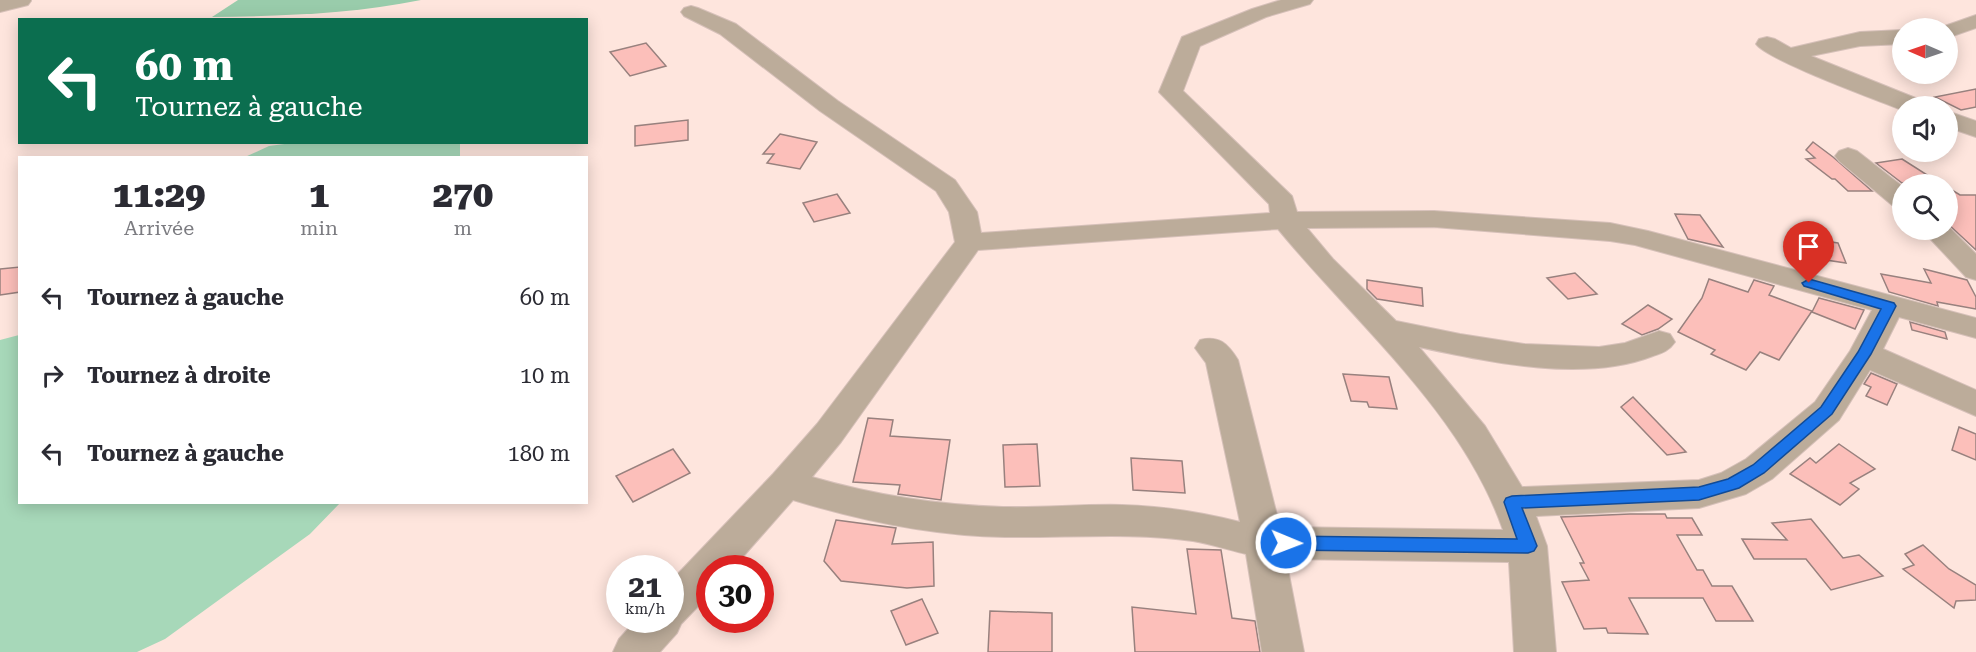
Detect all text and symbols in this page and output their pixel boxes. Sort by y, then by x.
north arrow [1892,18,1958,84]
map controls [1892,18,1958,240]
text: 60 m [135,41,233,90]
icon: left [36,42,114,120]
text: Tournez à gauche [135,91,363,123]
button: sound [1892,96,1958,162]
text: 11:29 [113,174,205,216]
text: 1 [309,174,329,216]
text: 270 [433,174,493,216]
button: search [1892,174,1958,240]
text: Arrivée [124,216,194,240]
text: min [300,216,338,240]
text: m [454,216,472,240]
pin [1783,221,1834,283]
icon: arrive [1792,230,1825,263]
icon: left [36,281,69,314]
text: Tournez à gauche [87,285,284,310]
text: 60 m [520,285,570,310]
icon: right [36,359,69,392]
text: Tournez à droite [87,363,271,388]
text: 10 m [520,363,570,388]
icon: left [36,437,69,470]
text: Tournez à gauche [87,441,284,466]
text: 180 m [507,441,570,466]
position arrow [1254,511,1318,575]
speed limit sign: 30 [696,555,774,633]
text: 21 [628,569,662,604]
text: km/h [625,600,665,618]

